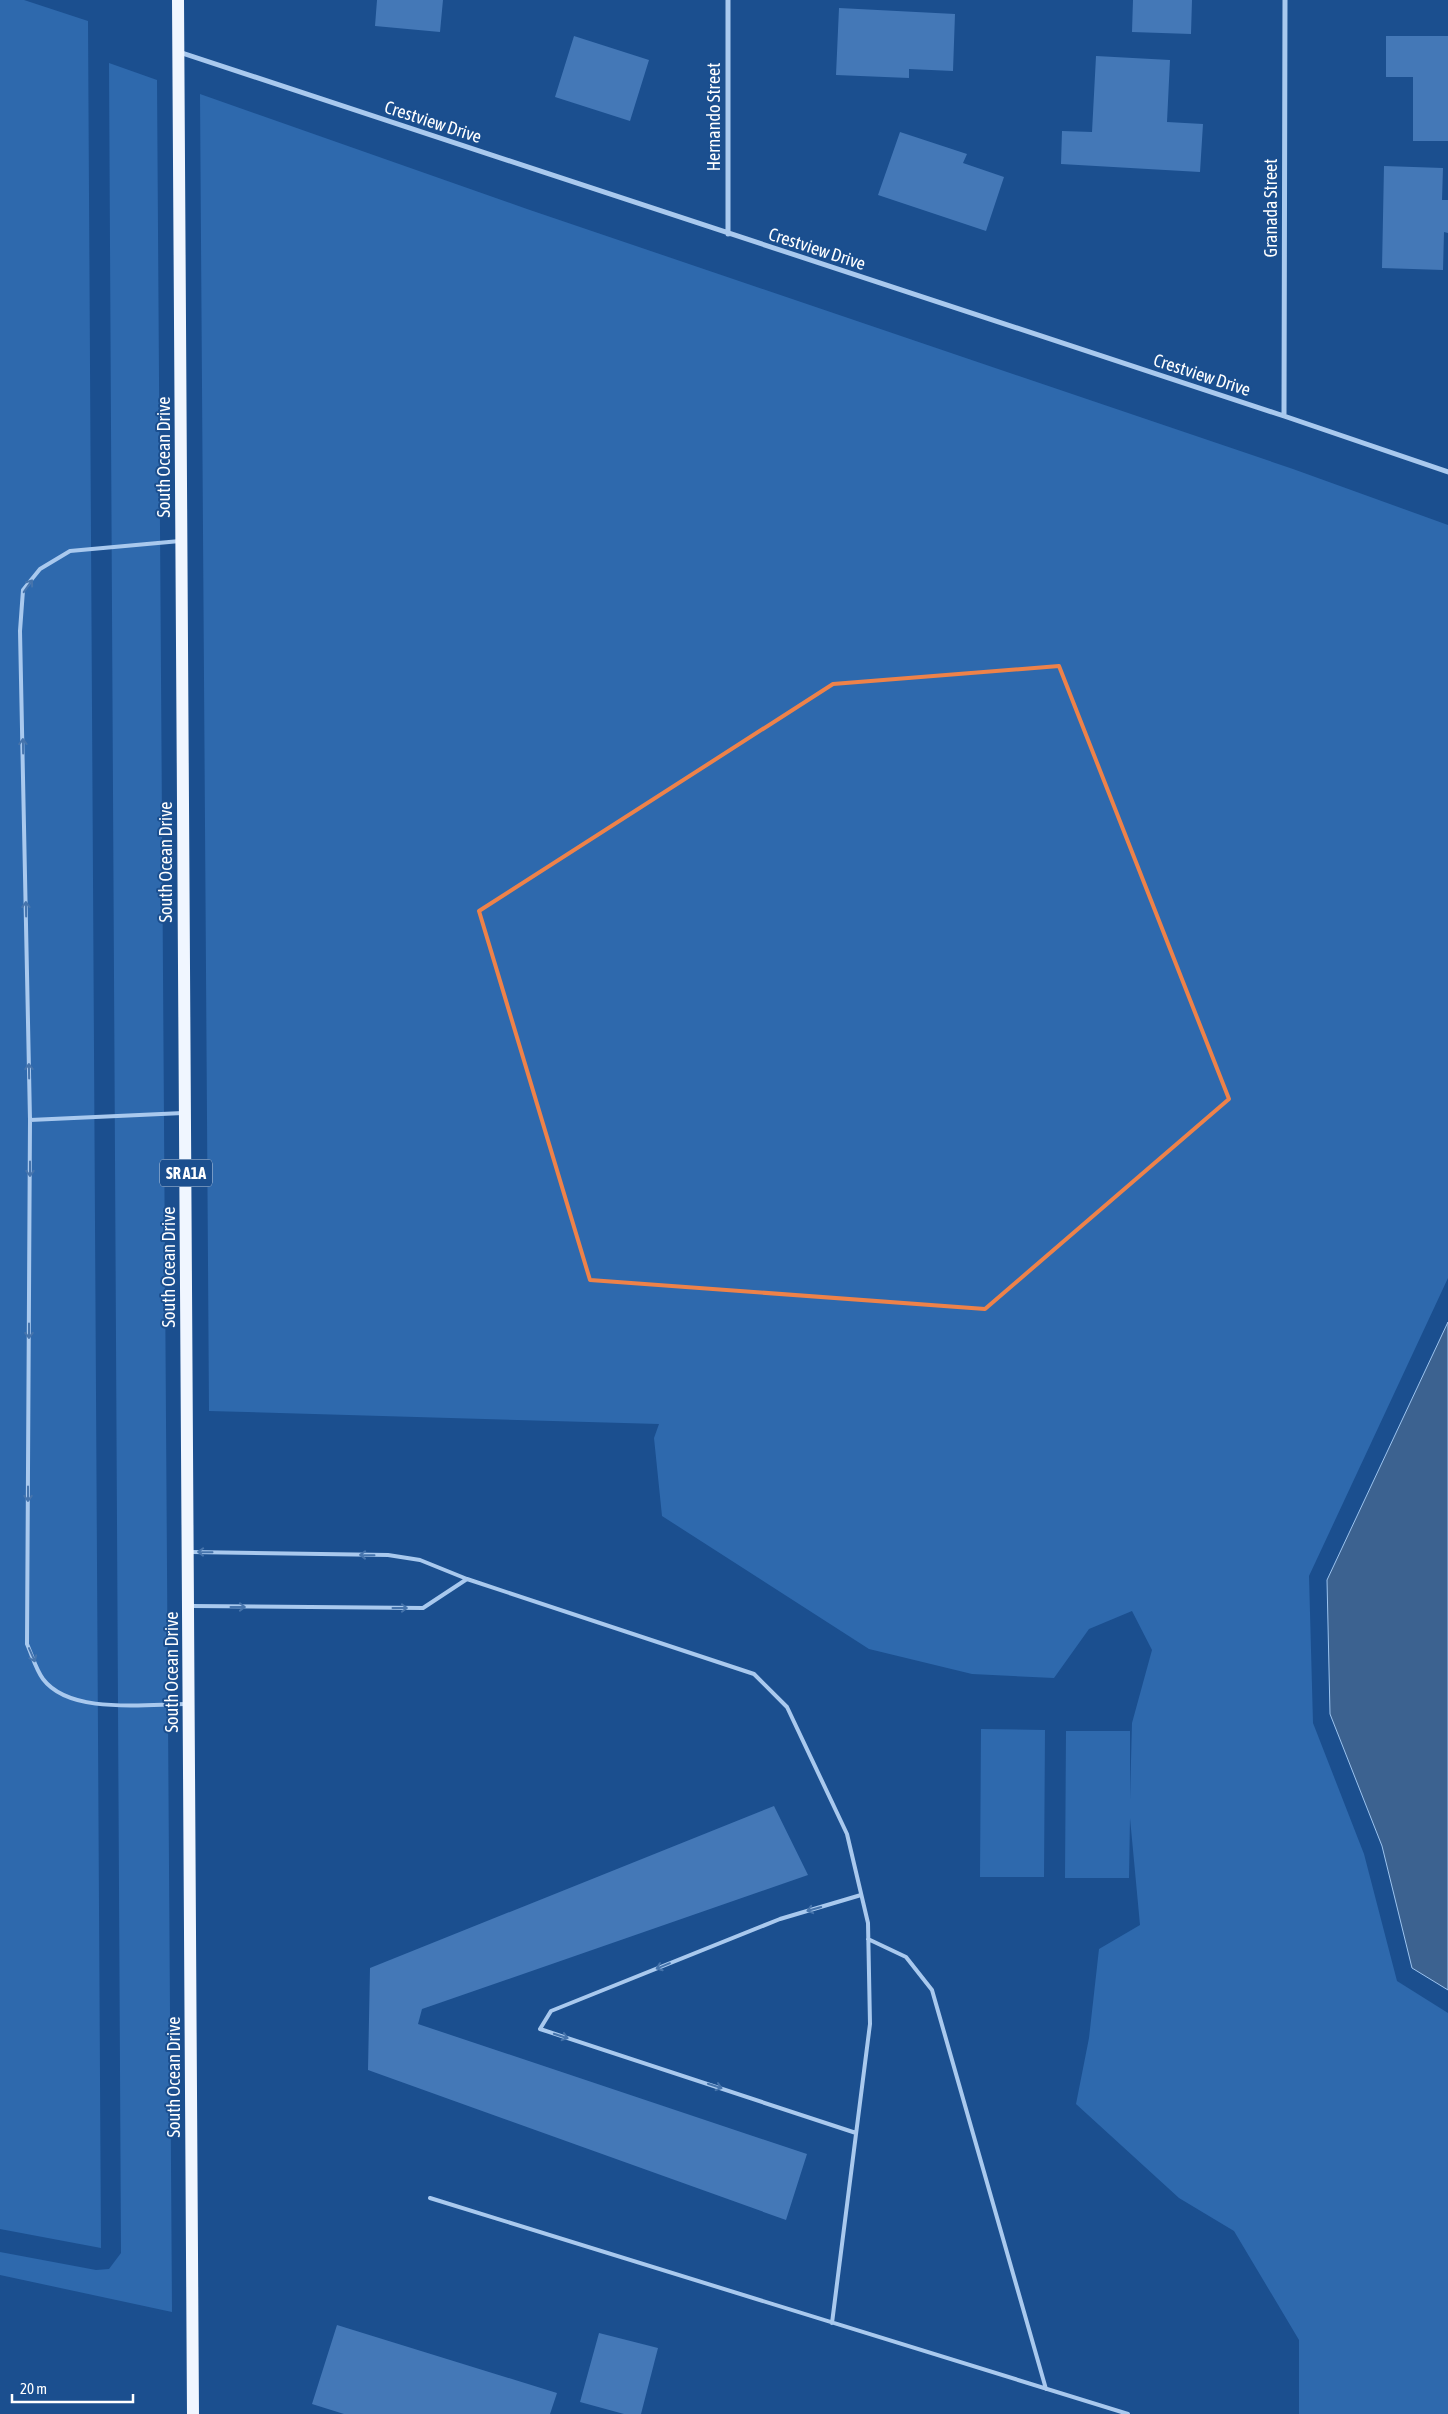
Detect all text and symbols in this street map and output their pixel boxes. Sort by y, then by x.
street label: Hernando Street [703,63,724,171]
street label: Crestview Drive [382,96,484,147]
street label: Granada Street [1260,159,1281,257]
street label: Crestview Drive [766,223,868,274]
street label: Crestview Drive [1151,349,1253,400]
street label: South Ocean Drive [153,397,174,517]
one-way arrow [23,579,33,593]
one-way arrow [18,738,27,754]
street label: South Ocean Drive [155,802,176,922]
one-way arrow [21,901,31,917]
one-way arrow [24,1063,34,1080]
one-way arrow [25,1160,35,1176]
road number: SR A1A [160,1160,212,1186]
street label: South Ocean Drive [158,1207,179,1327]
one-way arrow [24,1322,34,1339]
one-way arrow [23,1485,33,1501]
one-way arrow [197,1547,214,1557]
one-way arrow [359,1550,376,1560]
one-way arrow [229,1602,245,1611]
one-way arrow [392,1603,408,1613]
street label: South Ocean Drive [161,1612,182,1732]
one-way arrow [28,1647,38,1662]
one-way arrow [807,1904,823,1914]
one-way arrow [655,1963,670,1972]
street label: South Ocean Drive [163,2017,184,2137]
one-way arrow [553,2031,569,2041]
one-way arrow [707,2082,723,2092]
scale bar [12,2372,134,2404]
text: 20 m [20,2380,47,2397]

